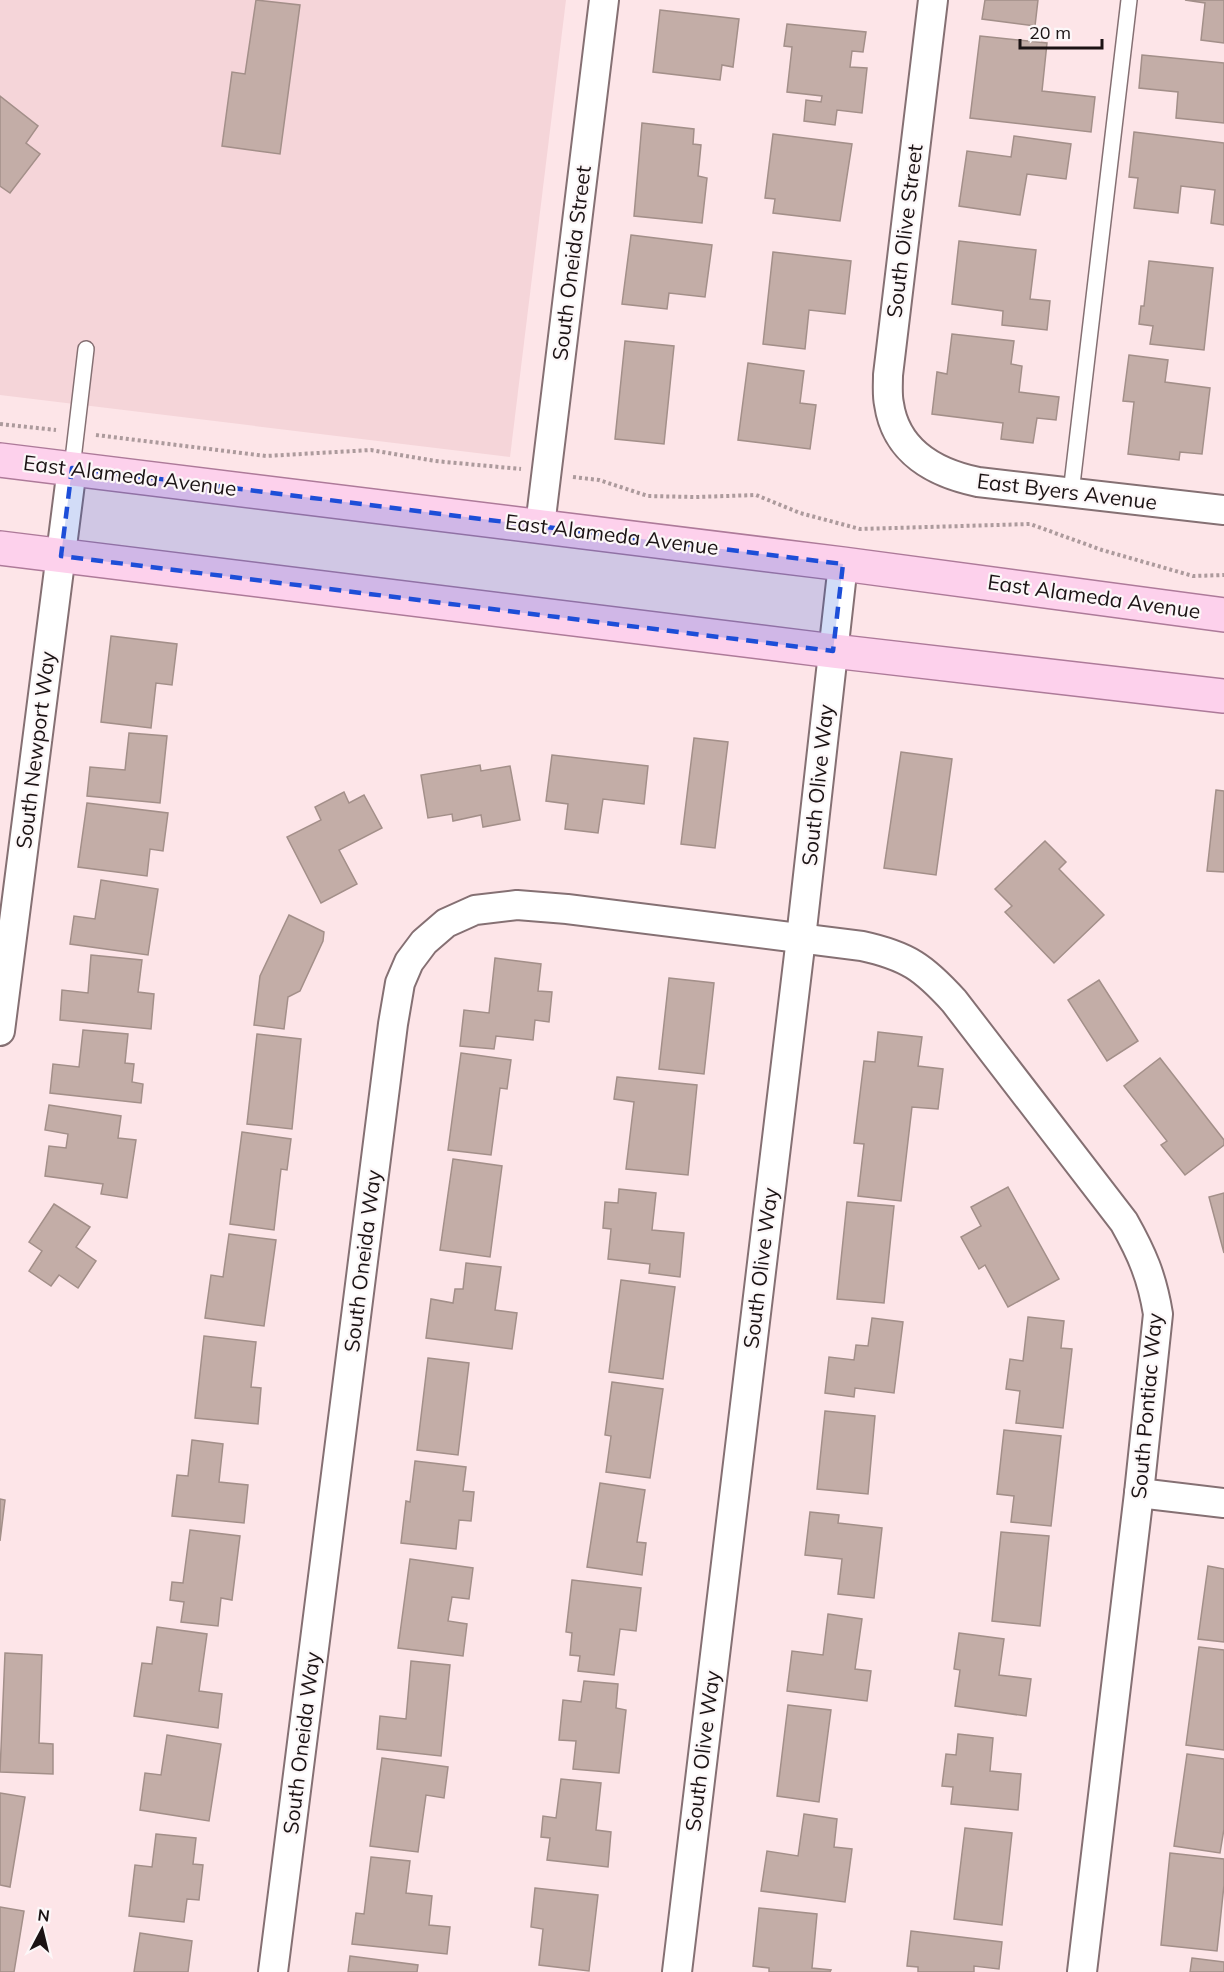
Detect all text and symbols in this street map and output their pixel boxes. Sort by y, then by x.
scale bar [1020,12,1102,50]
text: 20 m [1029,21,1071,44]
street label: South Olive Street [880,143,928,319]
street label: South Oneida Street [546,164,596,362]
street label: East Alameda Avenue [22,449,238,501]
street label: East Byers Avenue [976,467,1159,515]
street label: East Alameda Avenue [504,508,720,560]
street label: East Alameda Avenue [986,568,1202,624]
street label: South Newport Way [10,650,60,850]
street label: South Olive Way [796,703,838,867]
street label: South Oneida Way [338,1168,386,1354]
street label: South Olive Way [737,1186,783,1350]
street label: South Pontiac Way [1125,1312,1167,1500]
street label: South Oneida Way [277,1650,325,1836]
street label: South Olive Way [679,1669,725,1833]
north arrow [12,1900,72,1960]
text: N [37,1904,51,1926]

